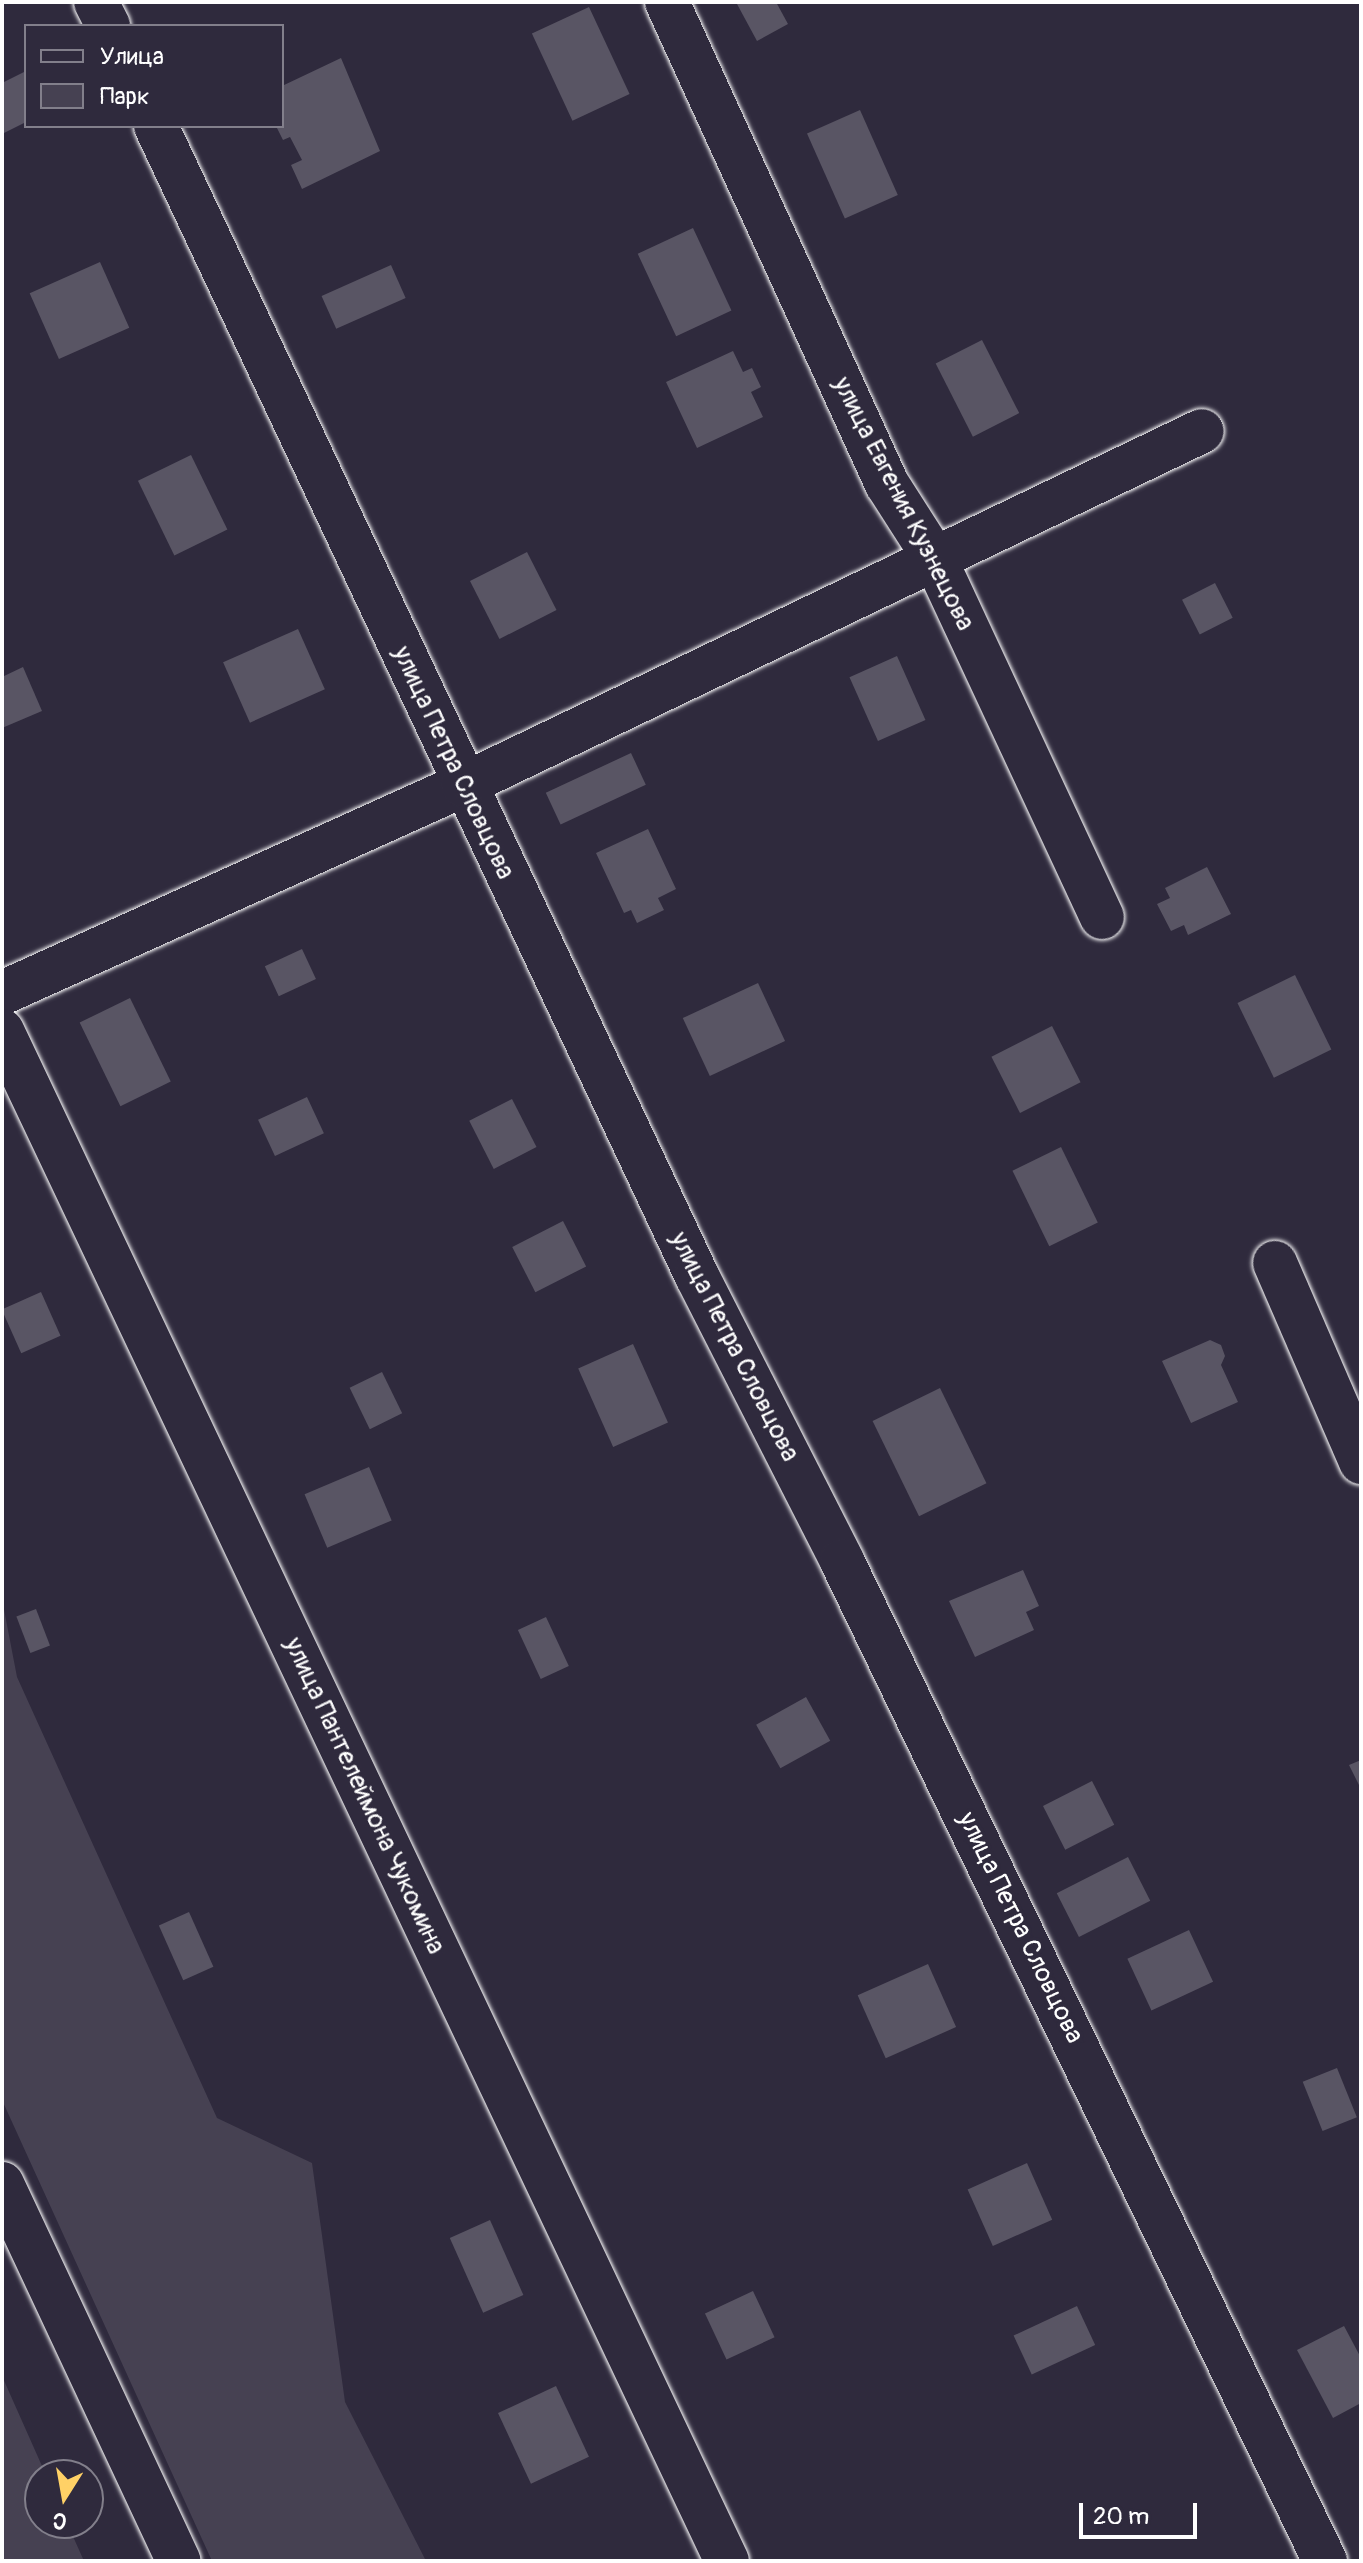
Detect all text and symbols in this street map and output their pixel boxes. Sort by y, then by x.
legend [24,24,284,128]
text: Улица [100,42,164,71]
text: Парк [100,82,149,111]
street label: улица Евгения Кузнецова [825,372,981,636]
street label: улица Петра Словцова [385,642,521,884]
street label: улица Петра Словцова [663,1227,805,1467]
street label: улица Пантелеймона Чукомина [277,1633,451,1959]
street label: улица Петра Словцова [950,1807,1090,2049]
north arrow [24,2459,104,2539]
scale bar [1083,2487,1201,2537]
text: 20 m [1093,2502,1149,2531]
text: С [50,2506,69,2536]

